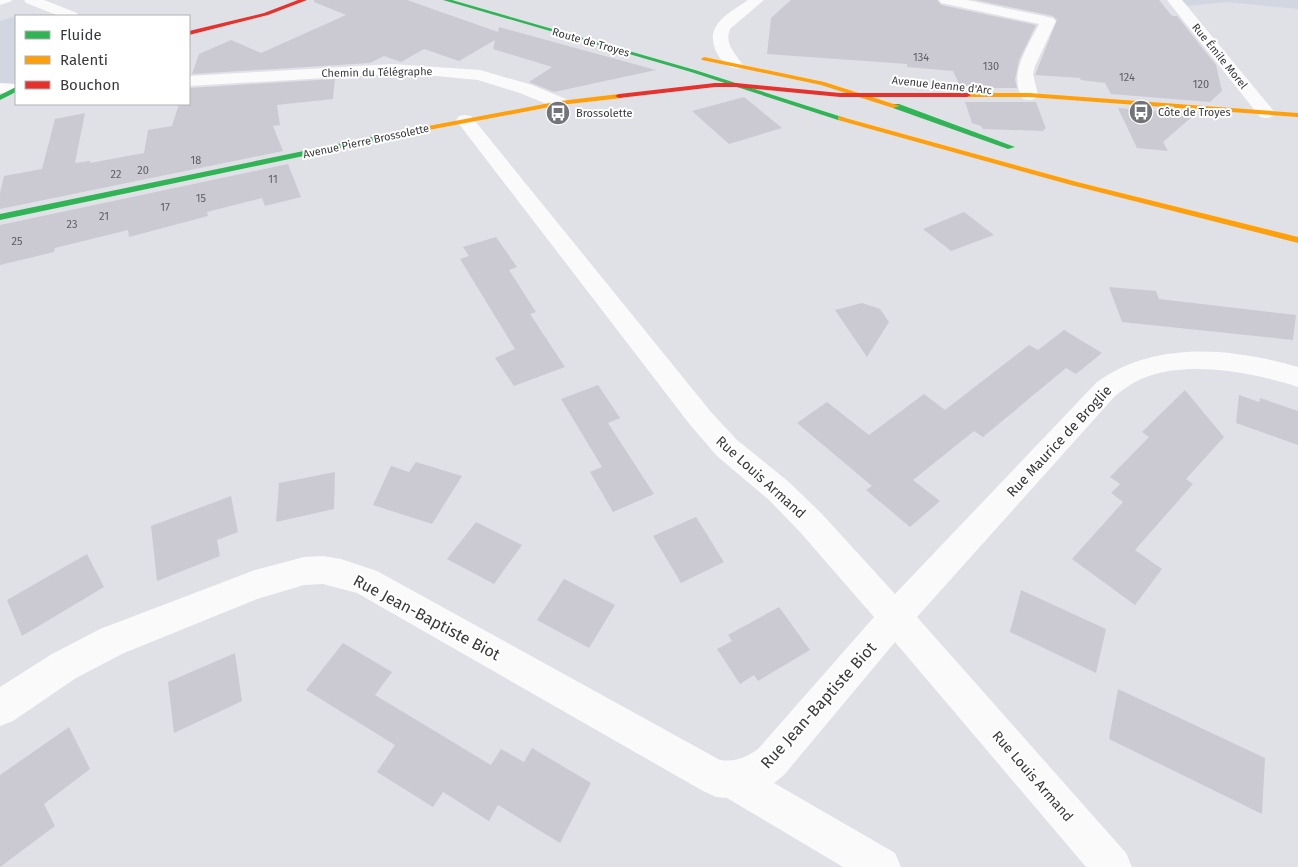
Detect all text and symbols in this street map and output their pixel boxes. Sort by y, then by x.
legend [15,15,190,105]
street label: Rue Émile Morel [1189,20,1251,92]
street label: Route de Troyes [551,25,631,60]
text: Fluide [60,26,102,44]
text: Ralenti [60,51,108,69]
house number: 134 [913,51,929,64]
house number: 130 [983,60,999,73]
street label: Chemin du Télégraphe [321,65,433,80]
house number: 124 [1119,71,1135,84]
street label: Avenue Jeanne d'Arc [891,74,993,97]
text: Bouchon [60,76,120,94]
house number: 120 [1193,78,1209,91]
bus stop icon: Côte de Troyes [1128,99,1154,125]
bus stop icon: Brossolette [545,100,571,126]
place label: Côte de Troyes [1158,106,1231,119]
place label: Brossolette [576,107,633,120]
street label: Avenue Pierre Brossolette [302,122,430,161]
house number: 18 [191,154,201,167]
house number: 20 [137,164,149,177]
house number: 22 [111,168,121,181]
house number: 11 [268,173,278,186]
house number: 15 [196,192,207,205]
house number: 17 [160,201,170,214]
house number: 21 [99,210,109,223]
house number: 23 [67,218,77,231]
house number: 25 [12,235,23,248]
street label: Rue Maurice de Broglie [1003,382,1115,501]
street label: Rue Louis Armand [712,433,809,522]
street label: Rue Jean-Baptiste Biot [350,571,504,664]
street label: Rue Jean-Baptiste Biot [757,638,880,772]
street label: Rue Louis Armand [989,727,1077,825]

